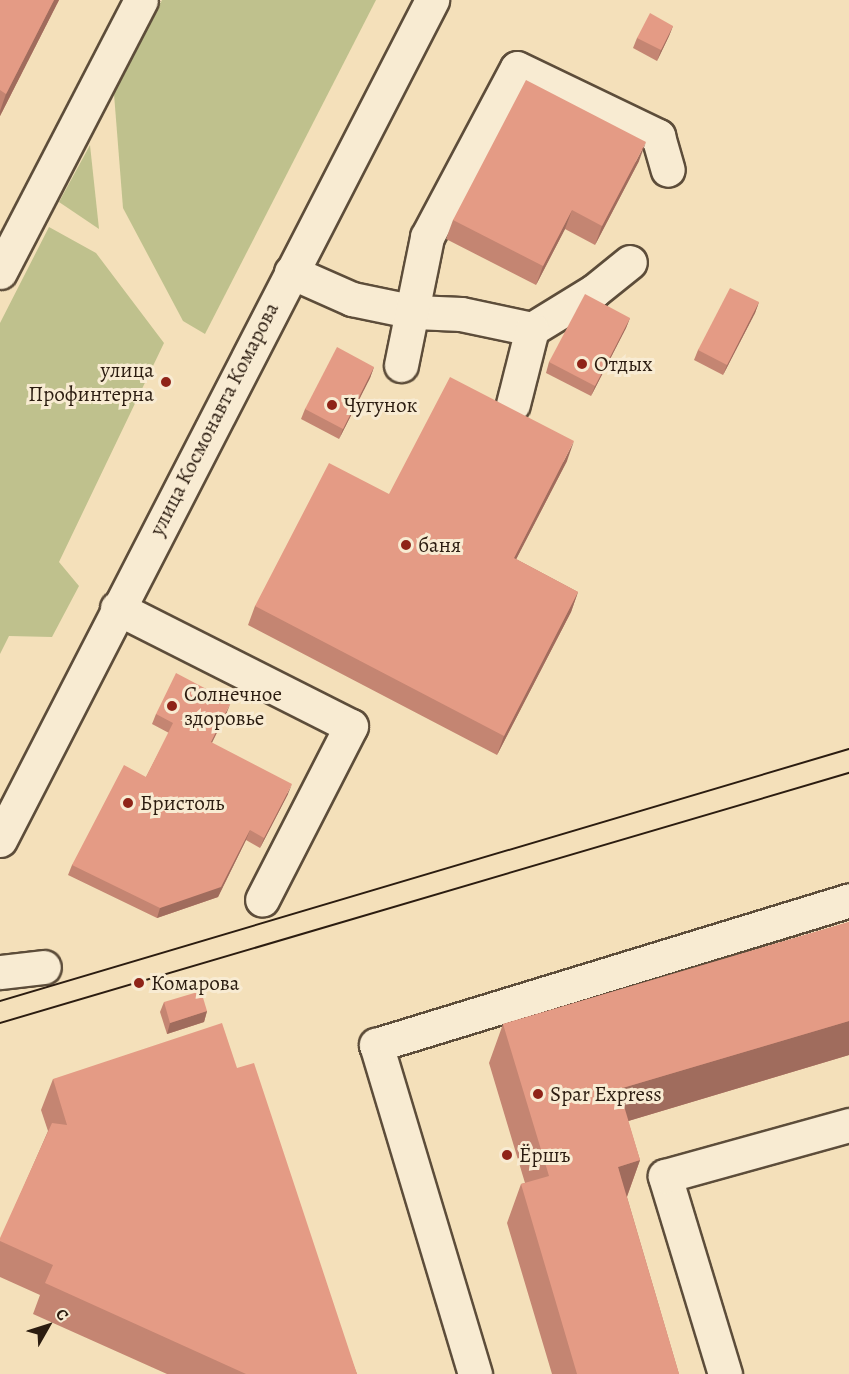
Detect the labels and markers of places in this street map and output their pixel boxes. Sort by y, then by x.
place label: Отдых [594,351,652,377]
place label: улица Профинтерна [28,357,154,407]
marker: Отдых [575,357,589,371]
marker: улица Профинтерна [159,375,173,389]
place label: Чугунок [344,392,417,418]
marker: Чугунок [325,398,339,412]
place label: баня [418,532,461,558]
marker: баня [399,538,413,552]
place label: Солнечное здоровье [184,681,282,731]
marker: Солнечное здоровье [165,699,179,713]
place label: Бристоль [140,790,225,816]
marker: Бристоль [121,796,135,810]
place label: Комарова [151,970,239,996]
marker: Комарова [132,976,146,990]
place label: Spar Express [550,1081,662,1107]
marker: Spar Express [531,1087,545,1101]
place label: Ёршъ [519,1142,570,1168]
marker: Ёршъ [500,1148,514,1162]

